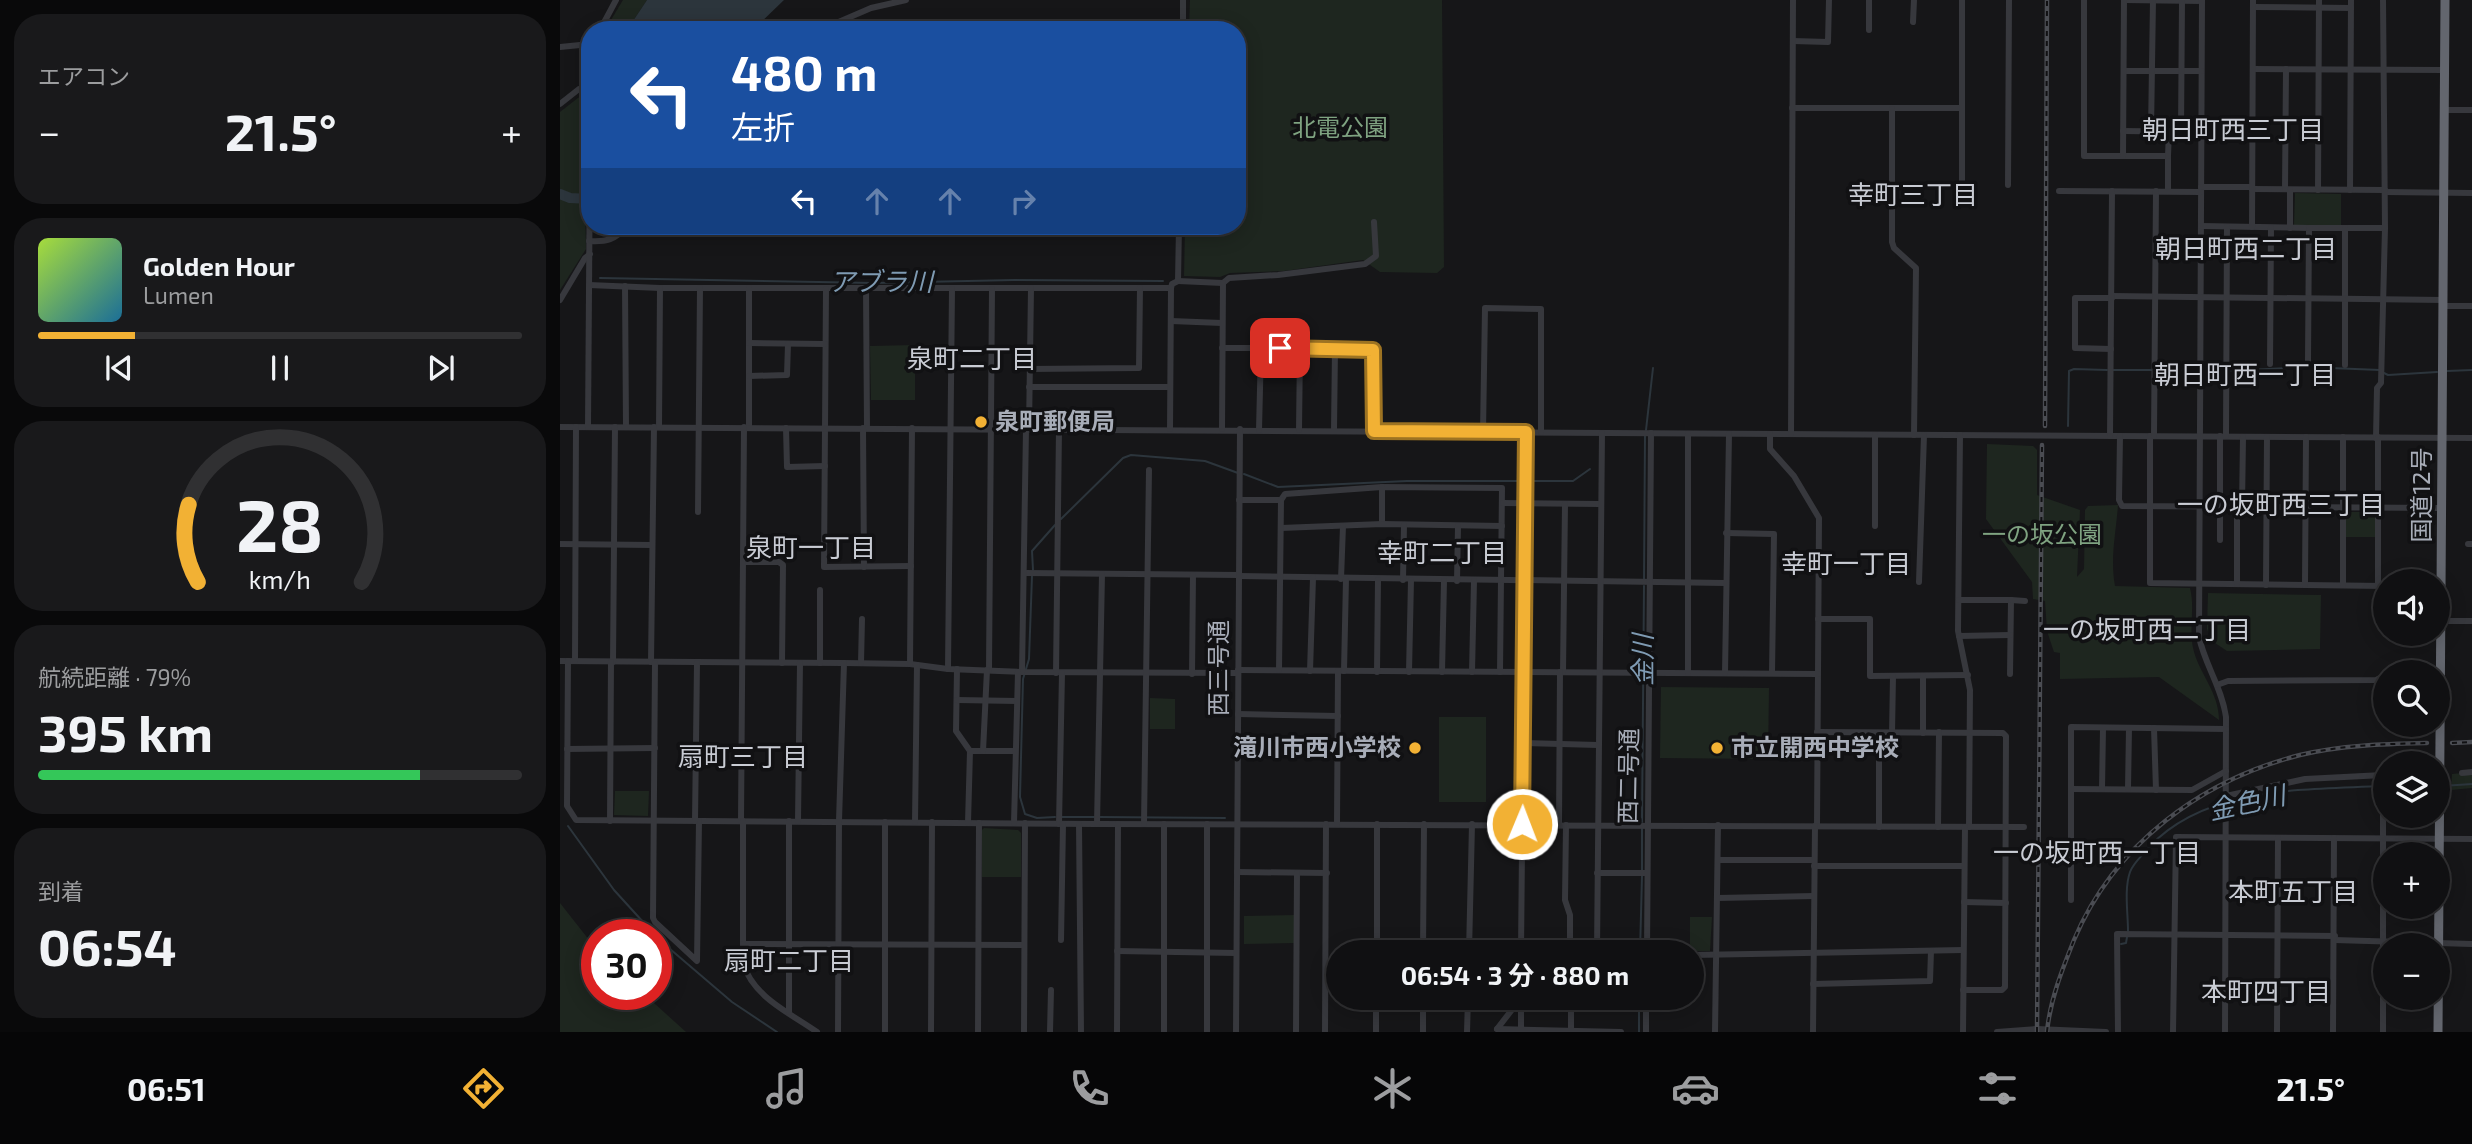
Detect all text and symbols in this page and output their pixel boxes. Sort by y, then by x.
text: 480 m [731,42,877,101]
icon: left [616,49,707,140]
text: エアコン [38,62,130,90]
text: 21.5° [225,99,337,161]
text: 左折 [731,107,795,145]
text: − [38,108,60,154]
text: + [501,108,522,154]
park label: 北電公園 [1292,112,1388,141]
district label: 朝日町西三丁目 [2142,113,2324,144]
district label: 幸町三丁目 [1848,178,1978,209]
icon: left [785,182,823,220]
icon: ahead [858,182,896,220]
icon: ahead [931,182,969,220]
icon: right [1004,182,1042,220]
district label: 朝日町西二丁目 [2155,232,2337,263]
text: Golden Hour [143,250,295,281]
water label: アブラ川 [829,265,936,296]
text: Lumen [143,281,214,309]
pin [1250,318,1310,378]
icon: arrive [1261,329,1299,367]
district label: 泉町二丁目 [907,342,1037,373]
icon: previous [100,349,138,387]
icon: pause [261,349,299,387]
icon: next [422,349,460,387]
district label: 朝日町西一丁目 [2154,358,2336,389]
place label: 泉町郵便局 [995,406,1115,435]
marker: 泉町郵便局 [973,414,989,430]
street label: 国道12号 [2406,447,2435,543]
text: 28 [236,479,324,567]
district label: 一の坂町西三丁目 [2177,488,2385,519]
park label: 一の坂公園 [1982,519,2102,548]
district label: 泉町一丁目 [746,531,876,562]
district label: 幸町二丁目 [1377,536,1507,567]
district label: 幸町一丁目 [1781,547,1911,578]
text: km/h [249,564,311,594]
map controls [2373,569,2450,1010]
button: sound [2373,569,2450,646]
district label: 一の坂町西二丁目 [2043,613,2251,644]
street label: 西三号通 [1203,620,1232,716]
water label: 金川 [1626,631,1657,686]
button: search [2373,660,2450,737]
text: 航続距離 · 79% [38,663,191,691]
text: 395 km [38,700,213,762]
street label: 西二号通 [1612,728,1643,824]
place label: 滝川市西小学校 [1233,732,1401,761]
place label: 市立開西中学校 [1731,732,1899,761]
district label: 扇町三丁目 [678,740,808,771]
marker: 滝川市西小学校 [1407,740,1423,756]
marker: 市立開西中学校 [1709,740,1725,756]
button: layers [2373,751,2450,828]
water label: 金色川 [2205,778,2291,825]
position arrow [1485,787,1559,861]
district label: 一の坂町西一丁目 [1993,836,2201,867]
button: + [2373,842,2450,919]
district label: 本町五丁目 [2228,875,2358,906]
text: 到着 [38,877,84,905]
text: 06:54 [38,914,177,976]
speed limit sign: 30 [581,919,672,1010]
button: − [2373,933,2450,1010]
district label: 扇町二丁目 [724,944,854,975]
text: 06:54 · 3 分 · 880 m [1401,959,1629,990]
district label: 本町四丁目 [2201,975,2331,1006]
icon: directions [459,1064,508,1113]
icon: music [762,1064,811,1113]
icon: phone [1065,1064,1114,1113]
icon: climate [1368,1064,1417,1113]
icon: car [1671,1064,1720,1113]
icon: filters [1973,1064,2022,1113]
text: 06:51 [127,1069,206,1107]
text: 21.5° [2276,1069,2345,1107]

